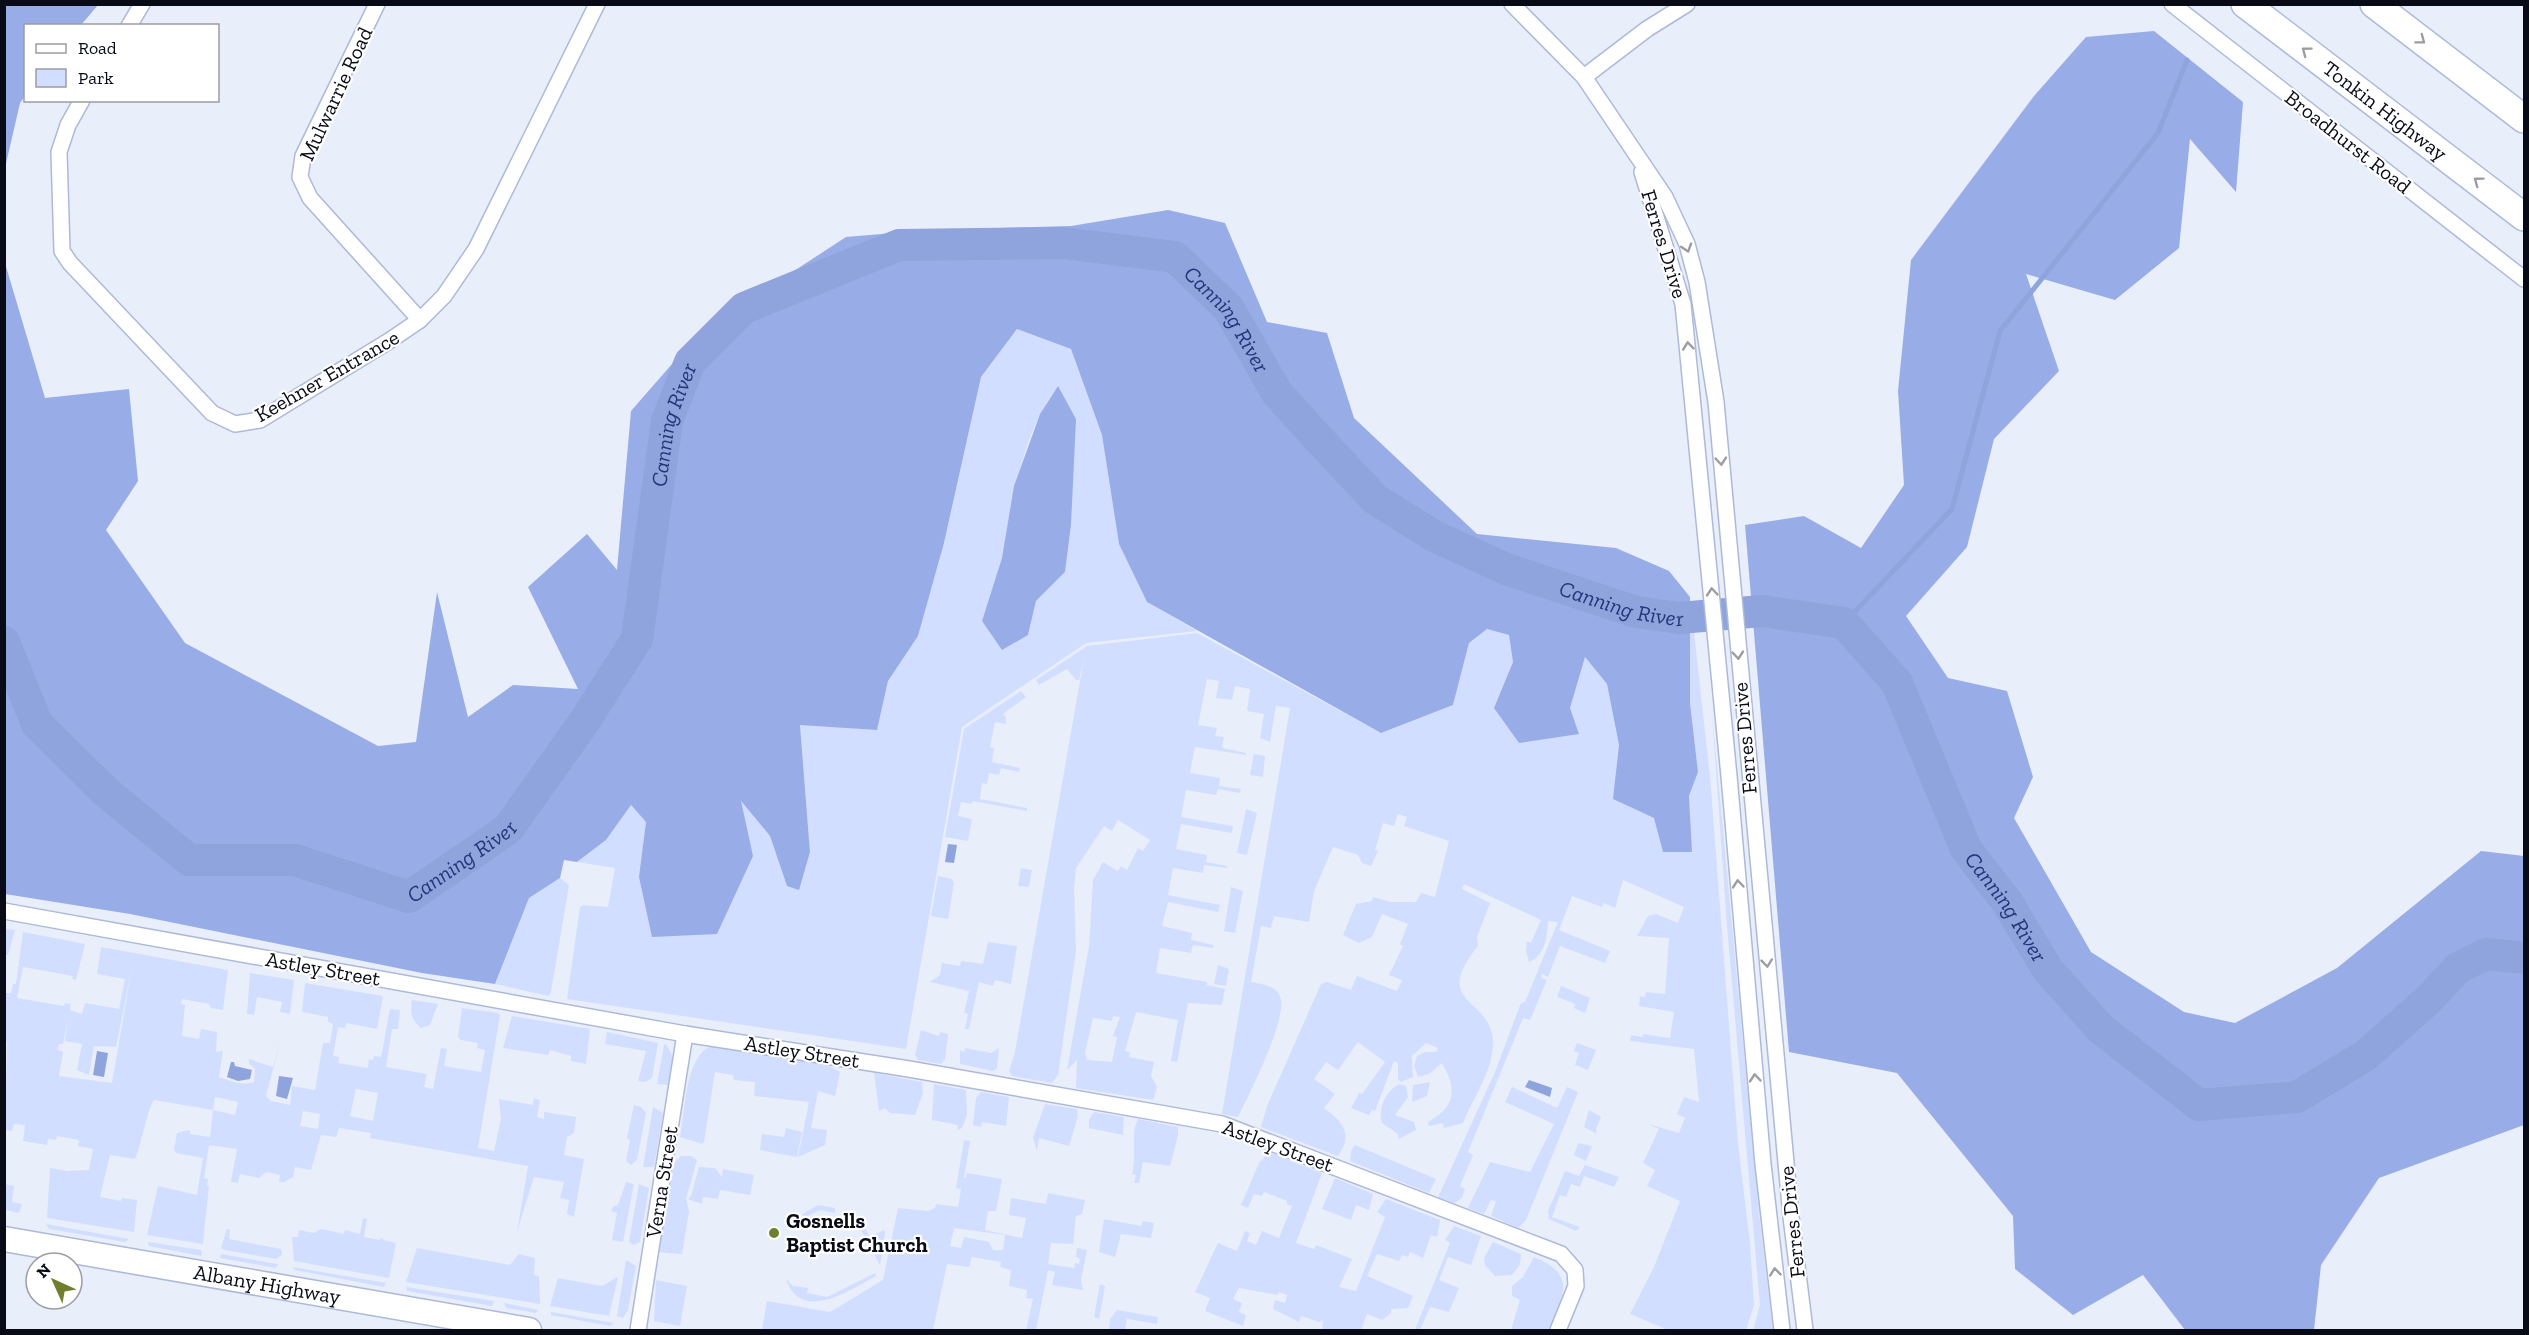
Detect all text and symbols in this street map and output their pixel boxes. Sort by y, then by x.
street label: Mulwarrie Road [294,22,378,165]
legend [24,24,219,102]
one-way arrow [2414,33,2425,44]
text: Road [78,37,117,59]
one-way arrow [2302,47,2313,58]
street label: Tonkin Highway [2318,55,2452,166]
text: Park [78,67,114,89]
street label: Broadhurst Road [2280,85,2417,199]
one-way arrow [2474,178,2485,189]
street label: Ferres Drive [1636,187,1693,301]
one-way arrow [1680,242,1692,253]
water label: Canning River [1178,260,1276,378]
street label: Keehner Entrance [250,324,403,427]
one-way arrow [1682,341,1695,351]
water label: Canning River [645,359,703,488]
one-way arrow [1714,456,1727,465]
water label: Canning River [1556,575,1685,632]
one-way arrow [1706,587,1719,597]
one-way arrow [1731,650,1744,659]
street label: Ferres Drive [1727,681,1762,795]
water label: Canning River [402,815,524,909]
water label: Canning River [1959,846,2053,967]
one-way arrow [1732,880,1745,889]
street label: Astley Street [264,946,383,991]
one-way arrow [1760,959,1773,968]
street label: Astley Street [743,1030,862,1073]
one-way arrow [1749,1074,1762,1083]
street label: Astley Street [1219,1114,1337,1177]
street label: Verna Street [640,1124,683,1241]
street label: Ferres Drive [1773,1165,1810,1279]
place label: Gosnells Baptist Church [786,1208,928,1257]
marker: Gosnells Baptist Church [767,1226,781,1240]
north arrow [24,1251,84,1311]
street label: Albany Highway [192,1259,343,1309]
text: N [33,1260,55,1282]
one-way arrow [1769,1268,1782,1277]

